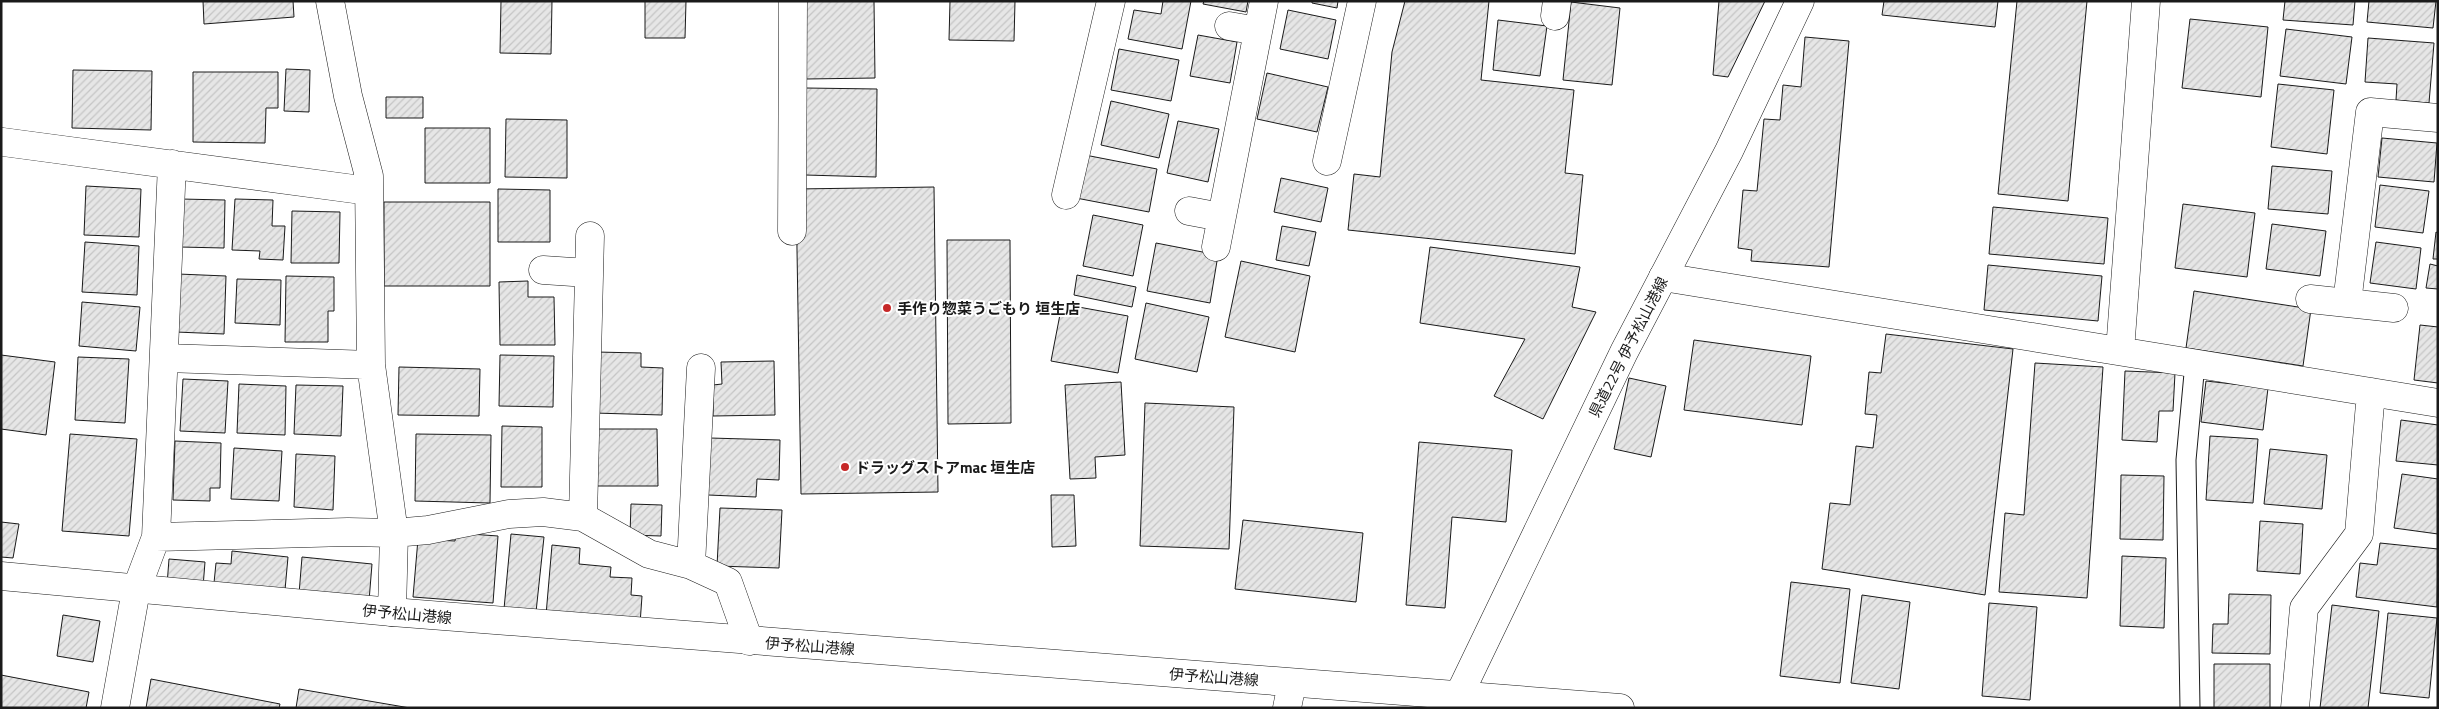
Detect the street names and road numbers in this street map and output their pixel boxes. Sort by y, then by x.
street label: 県道22号 伊予松山港線 [1583,273,1673,421]
street label: 伊予松山港線 [361,599,453,629]
street label: 伊予松山港線 [764,631,856,661]
street label: 伊予松山港線 [1168,662,1260,692]

